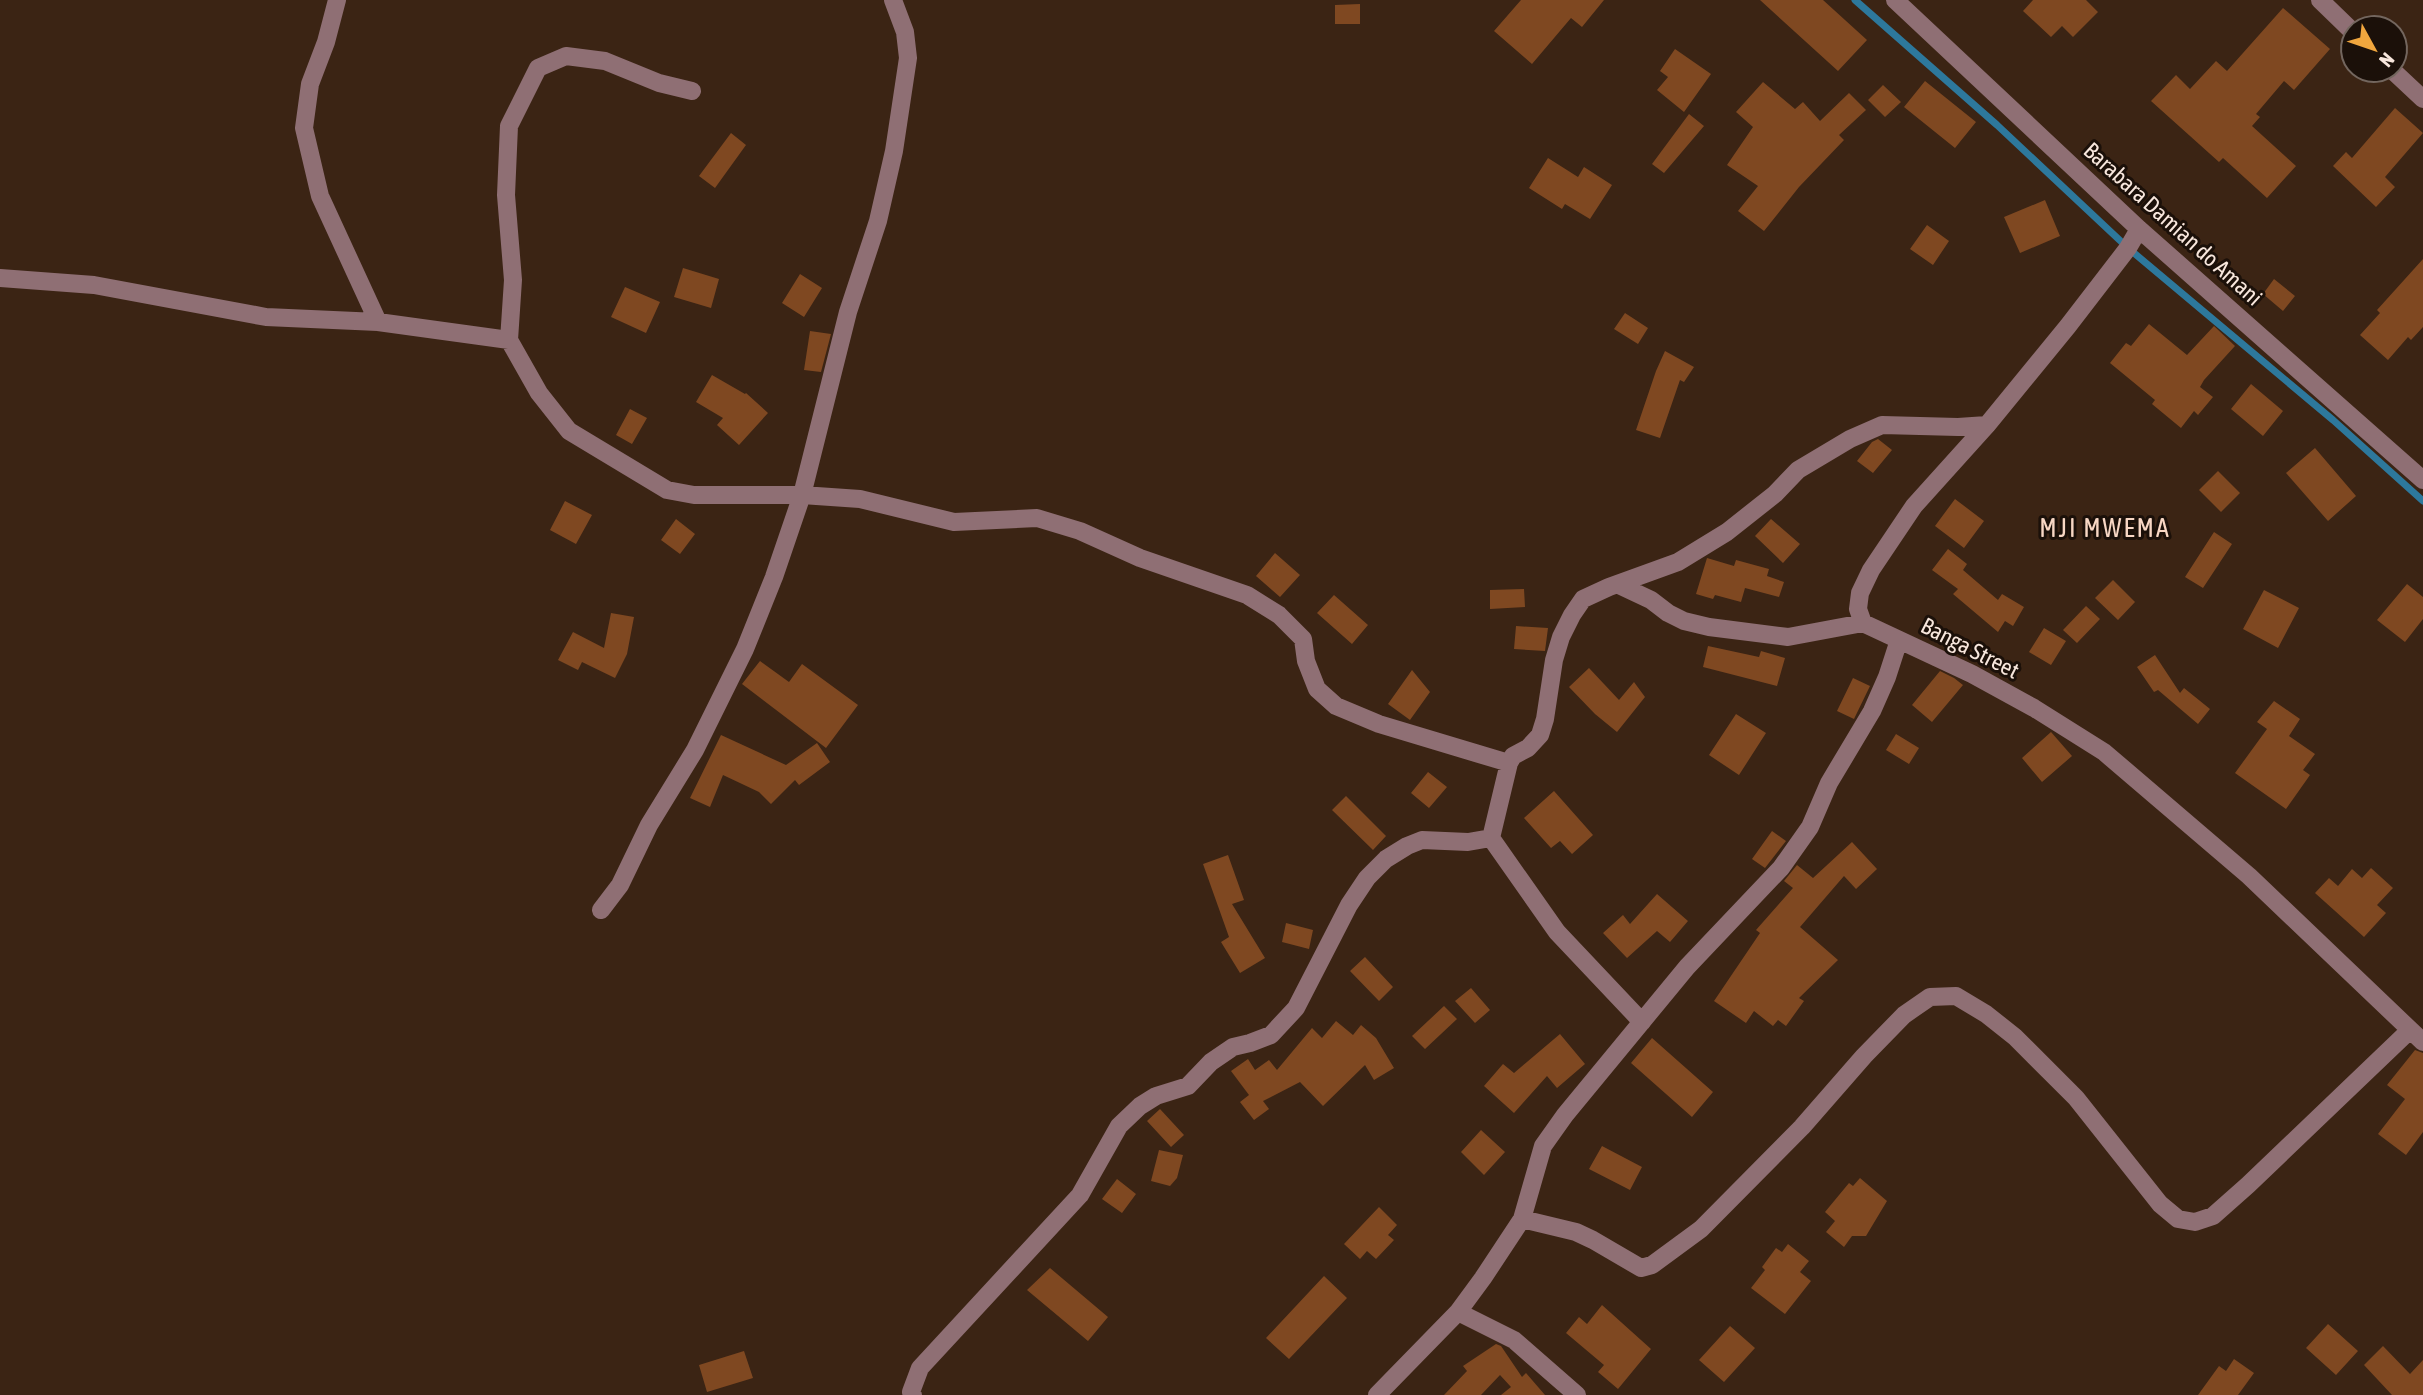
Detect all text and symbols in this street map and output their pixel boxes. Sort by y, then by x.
north arrow [2339,14,2409,84]
text: N [2375,49,2399,71]
street label: Barabara Damian do Amani [2079,137,2267,311]
district label: MJI MWEMA [2039,513,2171,543]
street label: Banga Street [1917,612,2023,684]

